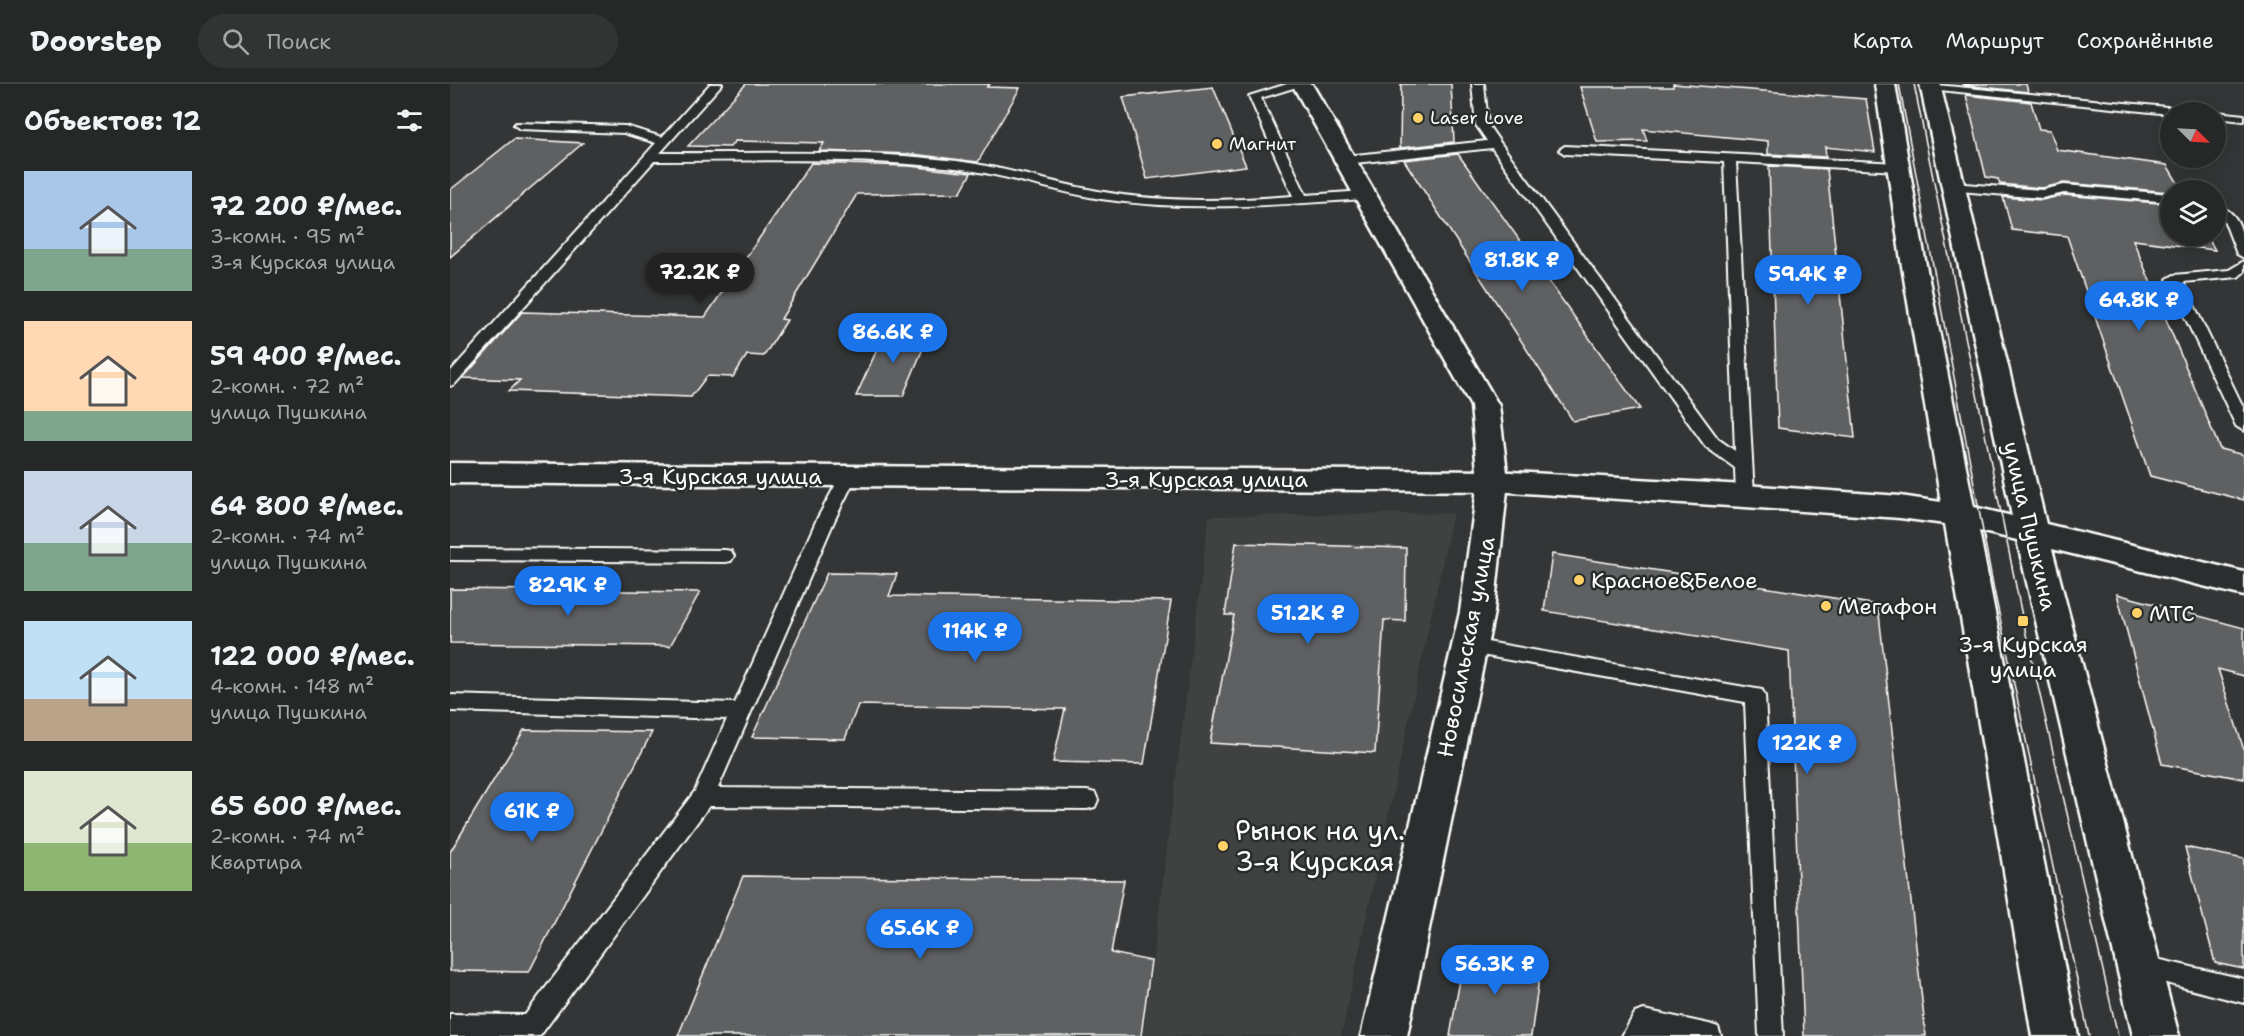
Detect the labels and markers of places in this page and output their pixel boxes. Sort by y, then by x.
place label: Laser Love [1430,106,1524,130]
marker: Laser Love [1411,111,1425,125]
place label: Магнит [1229,132,1297,156]
marker: Магнит [1210,137,1224,151]
pin: 81.8K ₽ [1467,241,1577,292]
pin: 72.2K ₽ [645,253,755,304]
pin: 59.4K ₽ [1753,255,1863,306]
pin: 64.8K ₽ [2084,281,2194,332]
pin: 86.6K ₽ [838,313,948,364]
pin: 82.9K ₽ [513,566,623,617]
place label: Красное&Белое [1591,566,1758,595]
marker: Красное&Белое [1572,573,1586,587]
place label: Мегафон [1838,592,1937,621]
pin: 51.2K ₽ [1253,594,1363,645]
marker: Мегафон [1819,599,1833,613]
place label: МТС [2149,599,2195,628]
marker: МТС [2130,606,2144,620]
pin: 114K ₽ [926,612,1024,663]
marker: 3-я Курская улица [2016,614,2030,628]
place label: 3-я Курская улица [1958,630,2088,684]
pin: 122K ₽ [1758,724,1856,775]
pin: 61K ₽ [490,792,574,843]
place label: Рынок на ул. 3-я Курская [1235,812,1405,880]
marker: Рынок на ул. 3-я Курская [1216,839,1230,853]
pin: 65.6K ₽ [865,909,975,960]
pin: 56.3K ₽ [1440,945,1550,996]

